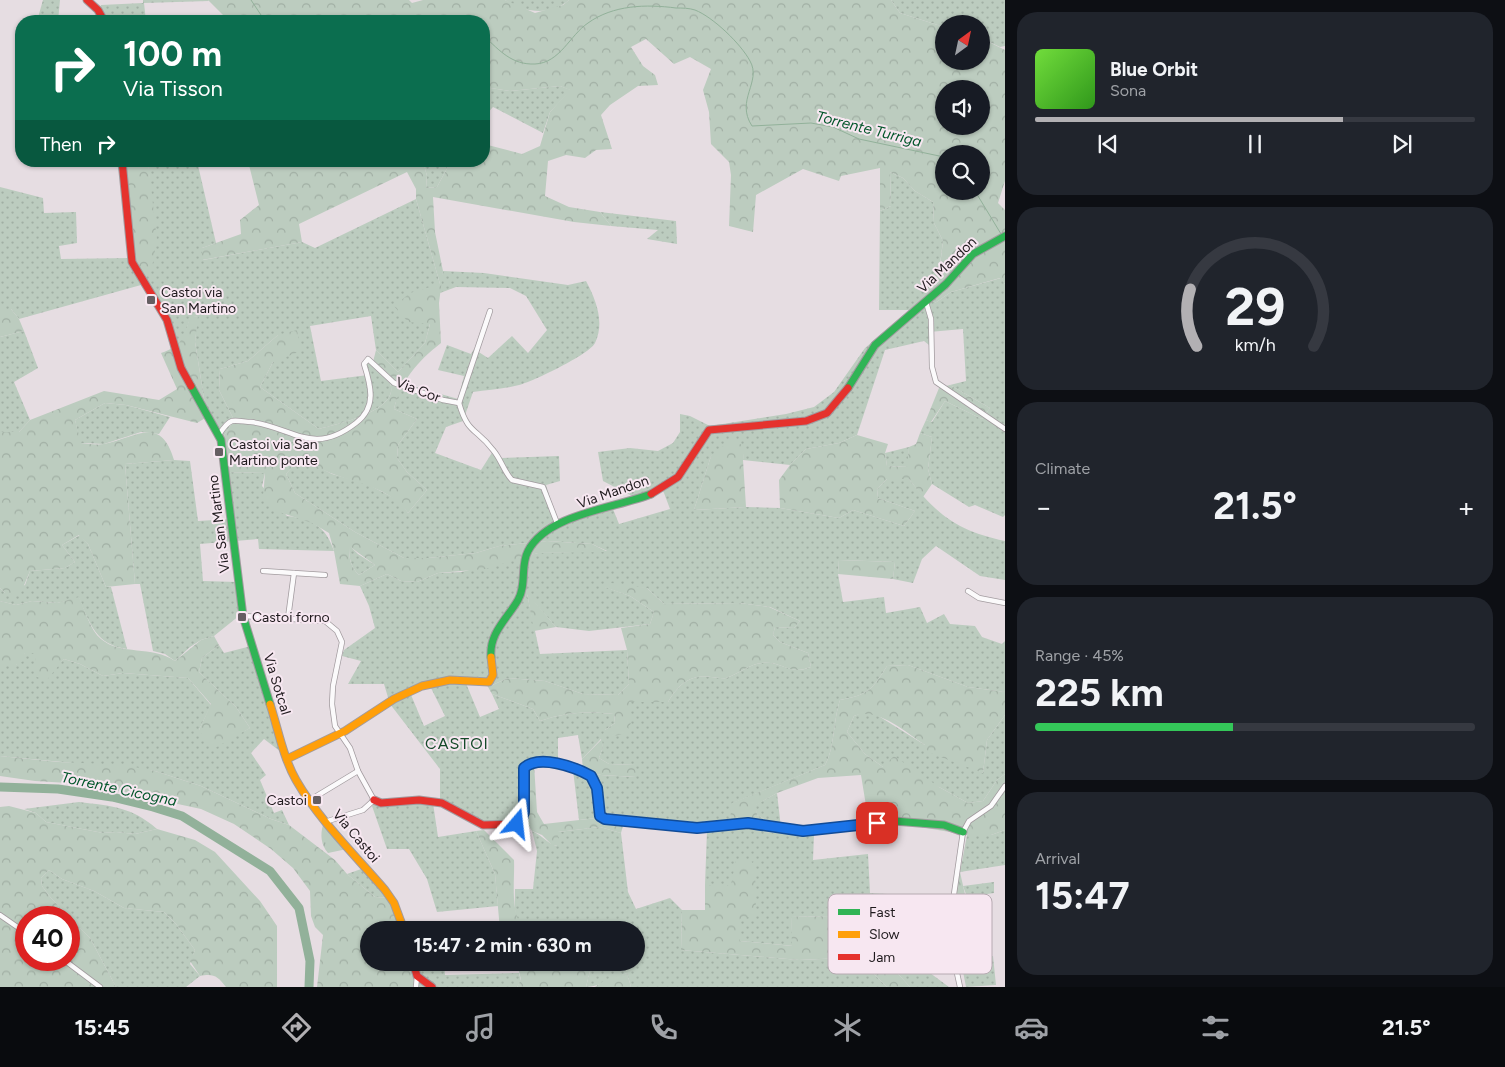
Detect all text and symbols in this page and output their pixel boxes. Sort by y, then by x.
north arrow [935,15,990,70]
map controls [935,15,990,200]
text: 100 m [123,33,222,75]
icon: right [40,35,105,100]
text: Blue Orbit [1110,58,1198,81]
text: Via Tisson [123,75,223,102]
button: sound [935,80,990,135]
text: Sona [1110,81,1146,100]
water label: Torrente Turriga [815,107,924,151]
icon: right [92,130,120,158]
icon: previous [1094,130,1122,158]
icon: pause [1241,130,1269,158]
icon: next [1388,130,1416,158]
text: Then [40,133,82,156]
button: search [935,145,990,200]
street label: Via Mandon [914,233,980,297]
text: 29 [1225,276,1285,338]
place label: Castoi via San Martino [161,284,236,317]
marker: Castoi via San Martino [145,294,157,306]
text: km/h [1235,334,1275,355]
street label: Via Cor [393,374,443,406]
place label: Castoi via San Martino ponte [229,436,318,469]
marker: Castoi via San Martino ponte [213,446,225,458]
text: Climate [1035,459,1090,478]
street label: Via Mandon [575,472,651,512]
street label: Via San Martino [205,474,233,574]
text: 21.5° [1213,483,1297,529]
text: − [1035,490,1052,524]
text: + [1458,490,1475,524]
place label: Castoi forno [252,609,330,626]
marker: Castoi forno [236,611,248,623]
text: Range · 45% [1035,646,1124,665]
street label: Via Sotcal [260,651,294,717]
text: 225 km [1035,670,1164,716]
district label: CASTOI [425,734,489,753]
water label: Torrente Cicogna [60,768,179,810]
place label: Castoi [267,792,307,809]
marker: Castoi [311,794,323,806]
position arrow [490,797,542,849]
pin [856,802,898,844]
street label: Via Castoi [329,806,383,866]
icon: arrive [863,809,891,837]
text: Arrival [1035,849,1080,868]
text: 15:47 [1035,873,1130,919]
legend [828,894,992,974]
text: Fast [869,904,895,921]
speed limit sign: 40 [15,906,80,971]
text: Slow [869,926,900,943]
text: 15:47 · 2 min · 630 m [413,934,592,957]
text: Jam [869,949,895,966]
icon: directions [279,1010,314,1045]
icon: music [463,1010,498,1045]
icon: phone [646,1010,681,1045]
icon: climate [830,1010,865,1045]
icon: car [1014,1010,1049,1045]
icon: filters [1198,1010,1233,1045]
text: 15:45 [74,1014,130,1041]
text: 21.5° [1382,1014,1431,1041]

